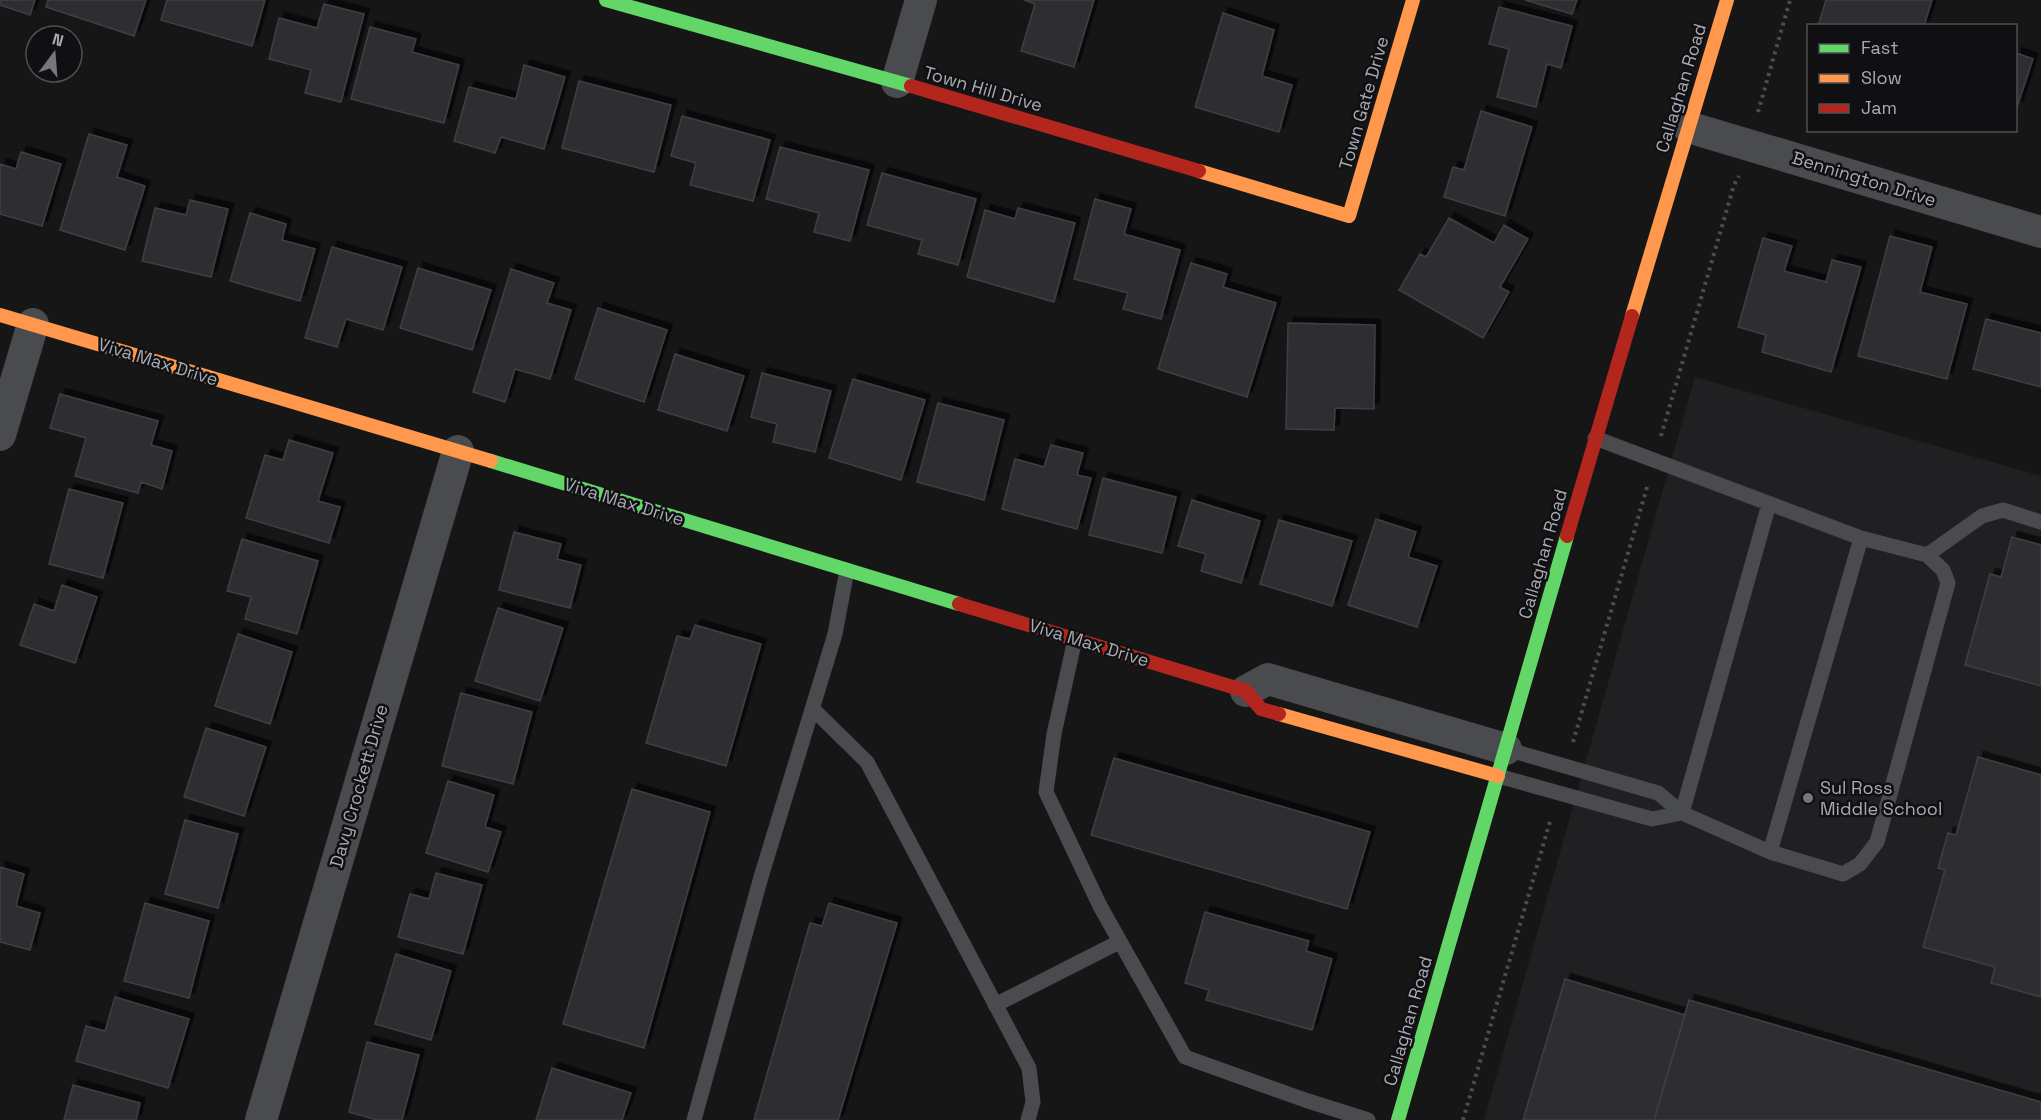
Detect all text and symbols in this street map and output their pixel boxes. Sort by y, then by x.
street label: Callaghan Road [1650,21,1711,155]
north arrow [24,24,84,84]
legend [1807,24,2017,132]
text: N [50,28,66,52]
street label: Town Gate Drive [1333,33,1394,172]
text: Fast [1861,36,1898,59]
street label: Town Hill Drive [921,61,1045,116]
text: Slow [1861,66,1902,89]
text: Jam [1861,96,1897,119]
street label: Bennington Drive [1789,146,1939,211]
street label: Viva Max Drive [95,332,221,391]
street label: Viva Max Drive [561,472,687,531]
street label: Callaghan Road [1513,486,1572,621]
street label: Viva Max Drive [1026,613,1152,672]
street label: Davy Crockett Drive [324,702,393,870]
place label: Sul Ross Middle School [1820,776,1942,820]
marker: Sul Ross Middle School [1801,791,1815,805]
street label: Callaghan Road [1378,953,1437,1088]

